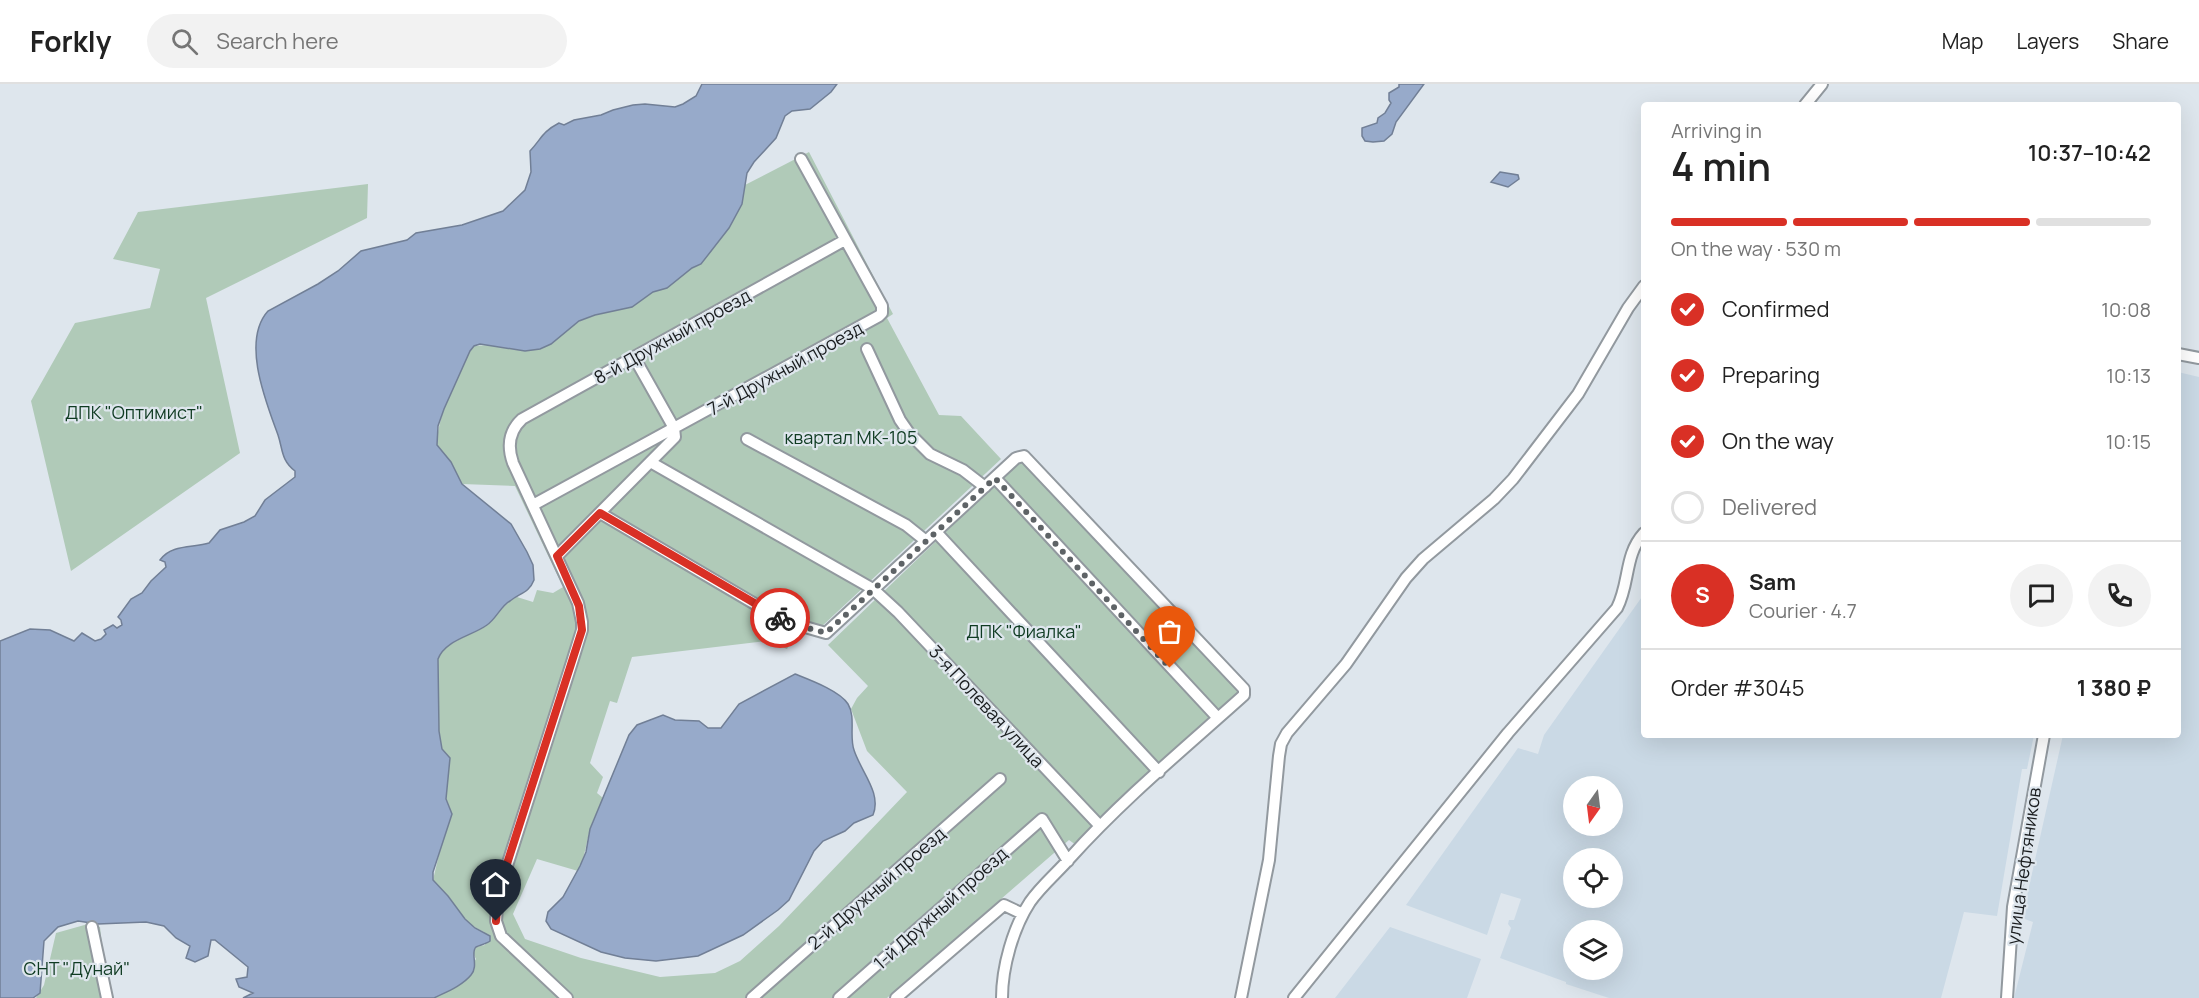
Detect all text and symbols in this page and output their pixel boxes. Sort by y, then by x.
search box [147,14,567,68]
text: Forkly [30,22,111,60]
icon: search [168,25,201,58]
text: Search here [216,26,339,56]
text: Map [1942,27,1983,55]
text: Layers [2016,27,2079,55]
text: Share [2112,27,2169,55]
text: Arriving in [1671,117,1762,144]
text: 10:37–10:42 [2028,138,2151,168]
text: 4 min [1671,139,1771,193]
text: On the way · 530 m [1671,235,1841,262]
street label: 8-й Дружный проезд [589,283,755,389]
icon: check [1671,293,1704,326]
text: Confirmed [1722,294,1830,324]
text: 10:08 [2101,296,2151,323]
street label: 7-й Дружный проезд [703,315,867,421]
icon: check [1671,359,1704,392]
text: Preparing [1722,360,1820,390]
text: 10:13 [2106,362,2151,389]
park label: ДПК "Оптимист" [65,400,203,424]
park label: квартал МК-105 [785,425,917,449]
icon: check [1671,425,1704,458]
text: On the way [1722,426,1834,456]
text: 10:15 [2106,428,2151,455]
text: Delivered [1722,492,1817,522]
button: chat [2010,564,2073,627]
button: phone [2088,564,2151,627]
text: Sam [1749,567,1796,597]
text: S [1695,580,1710,610]
courier [750,588,810,648]
text: Courier · 4.7 [1749,597,1857,624]
icon: bike [764,602,797,635]
pin [1144,606,1195,668]
icon: bag [1153,615,1186,648]
park label: ДПК "Фиалка" [966,619,1082,643]
street label: 3-я Полевая улица [924,640,1050,772]
text: Order #3045 [1671,673,1804,703]
text: 1 380 ₽ [2077,673,2151,703]
north arrow [1563,776,1623,836]
map controls [1563,776,1623,980]
street label: улица Нефтяников [2000,785,2046,946]
street label: 2-й Дружный проезд [802,821,950,955]
street label: 1-й Дружный проезд [868,841,1012,975]
button: locate [1563,848,1623,908]
pin [470,859,521,921]
icon: home [479,868,512,901]
button: layers [1563,920,1623,980]
park label: СНТ "Дунай" [24,956,130,980]

